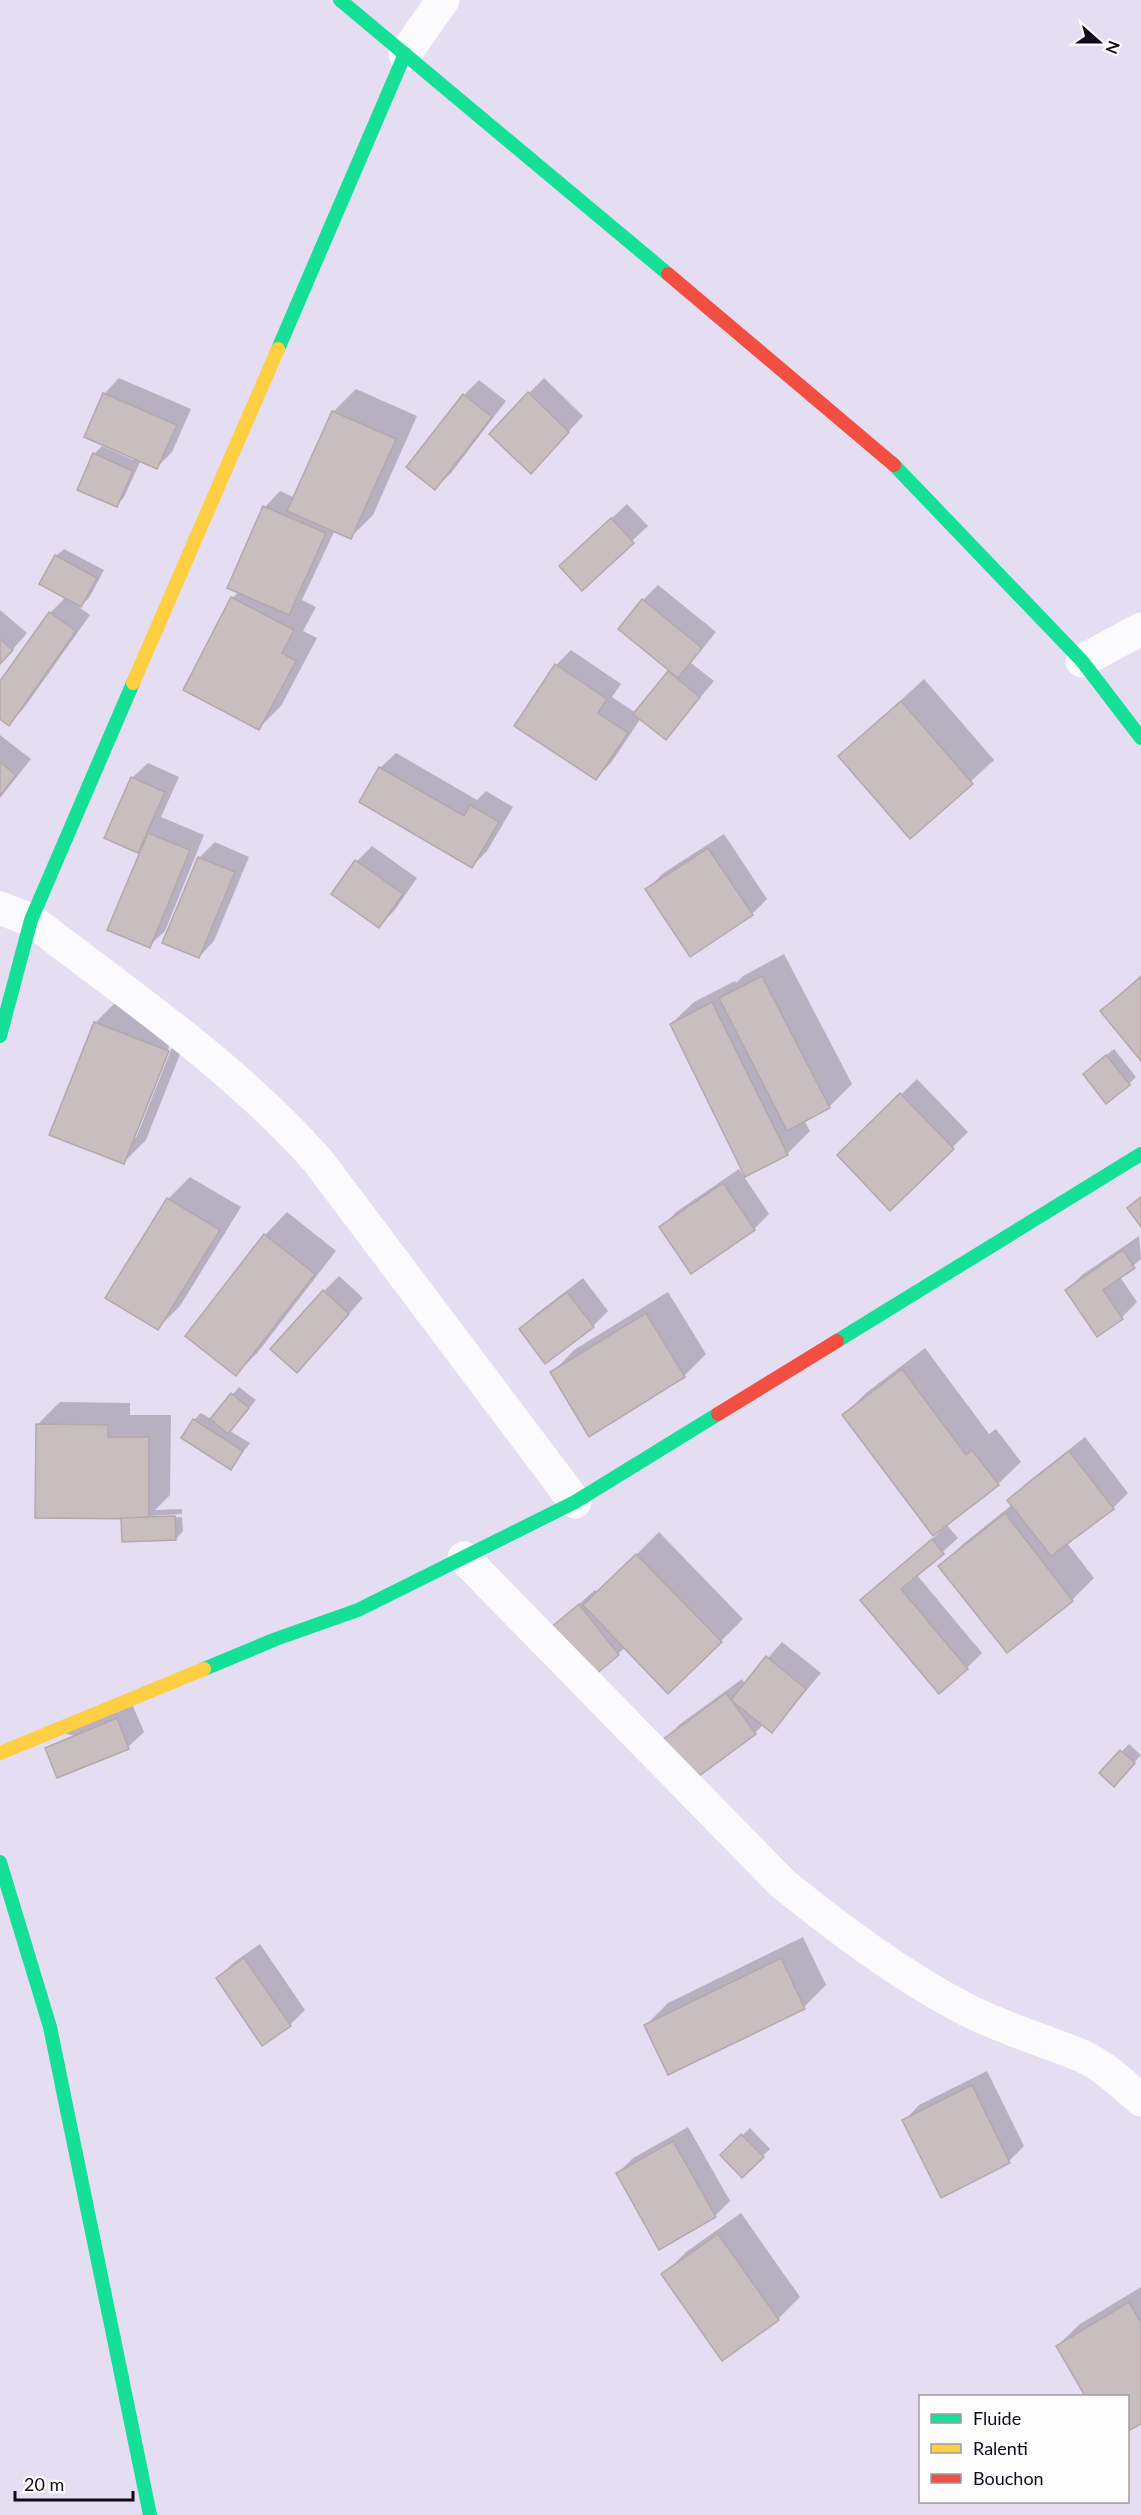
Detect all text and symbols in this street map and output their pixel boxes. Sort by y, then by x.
north arrow [1069,12,1129,72]
text: N [1102,38,1125,57]
legend [919,2395,1129,2503]
text: Fluide [973,2407,1021,2429]
text: Ralenti [973,2437,1028,2459]
scale bar [15,2464,134,2502]
text: Bouchon [973,2467,1044,2489]
text: 20 m [24,2473,64,2495]

